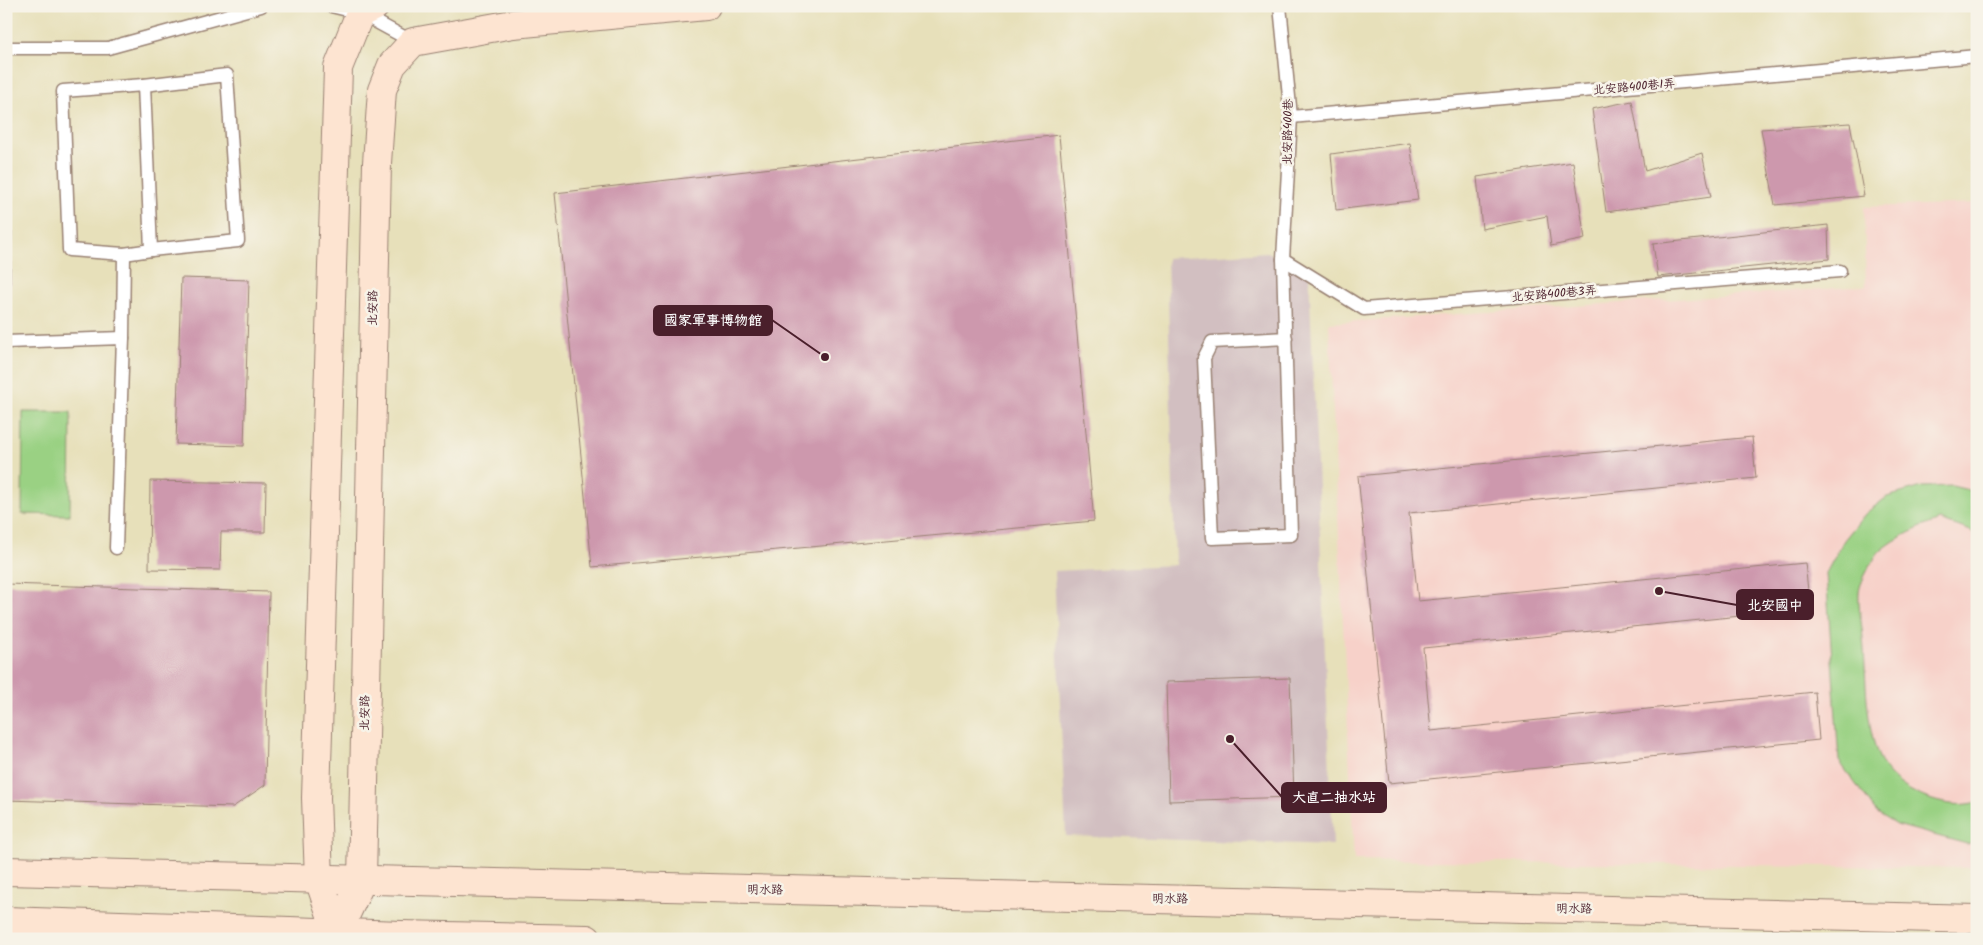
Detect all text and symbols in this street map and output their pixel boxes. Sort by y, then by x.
street label: 北安路400巷1弄 [1592,74,1676,100]
street label: 北安路400巷 [1278,99,1298,165]
street label: 北安路400巷3弄 [1511,281,1597,307]
street label: 北安路 [363,290,383,326]
callout: 國家軍事博物館 [654,306,772,335]
text: 國家軍事博物館 [664,310,762,332]
callout: 北安國中 [1737,590,1813,619]
text: 北安國中 [1747,595,1803,617]
street label: 北安路 [355,695,375,731]
callout: 大直二抽水站 [1282,783,1386,812]
text: 大直二抽水站 [1292,787,1376,809]
street label: 明水路 [747,880,783,900]
street label: 明水路 [1152,889,1188,909]
street label: 明水路 [1556,899,1592,919]

